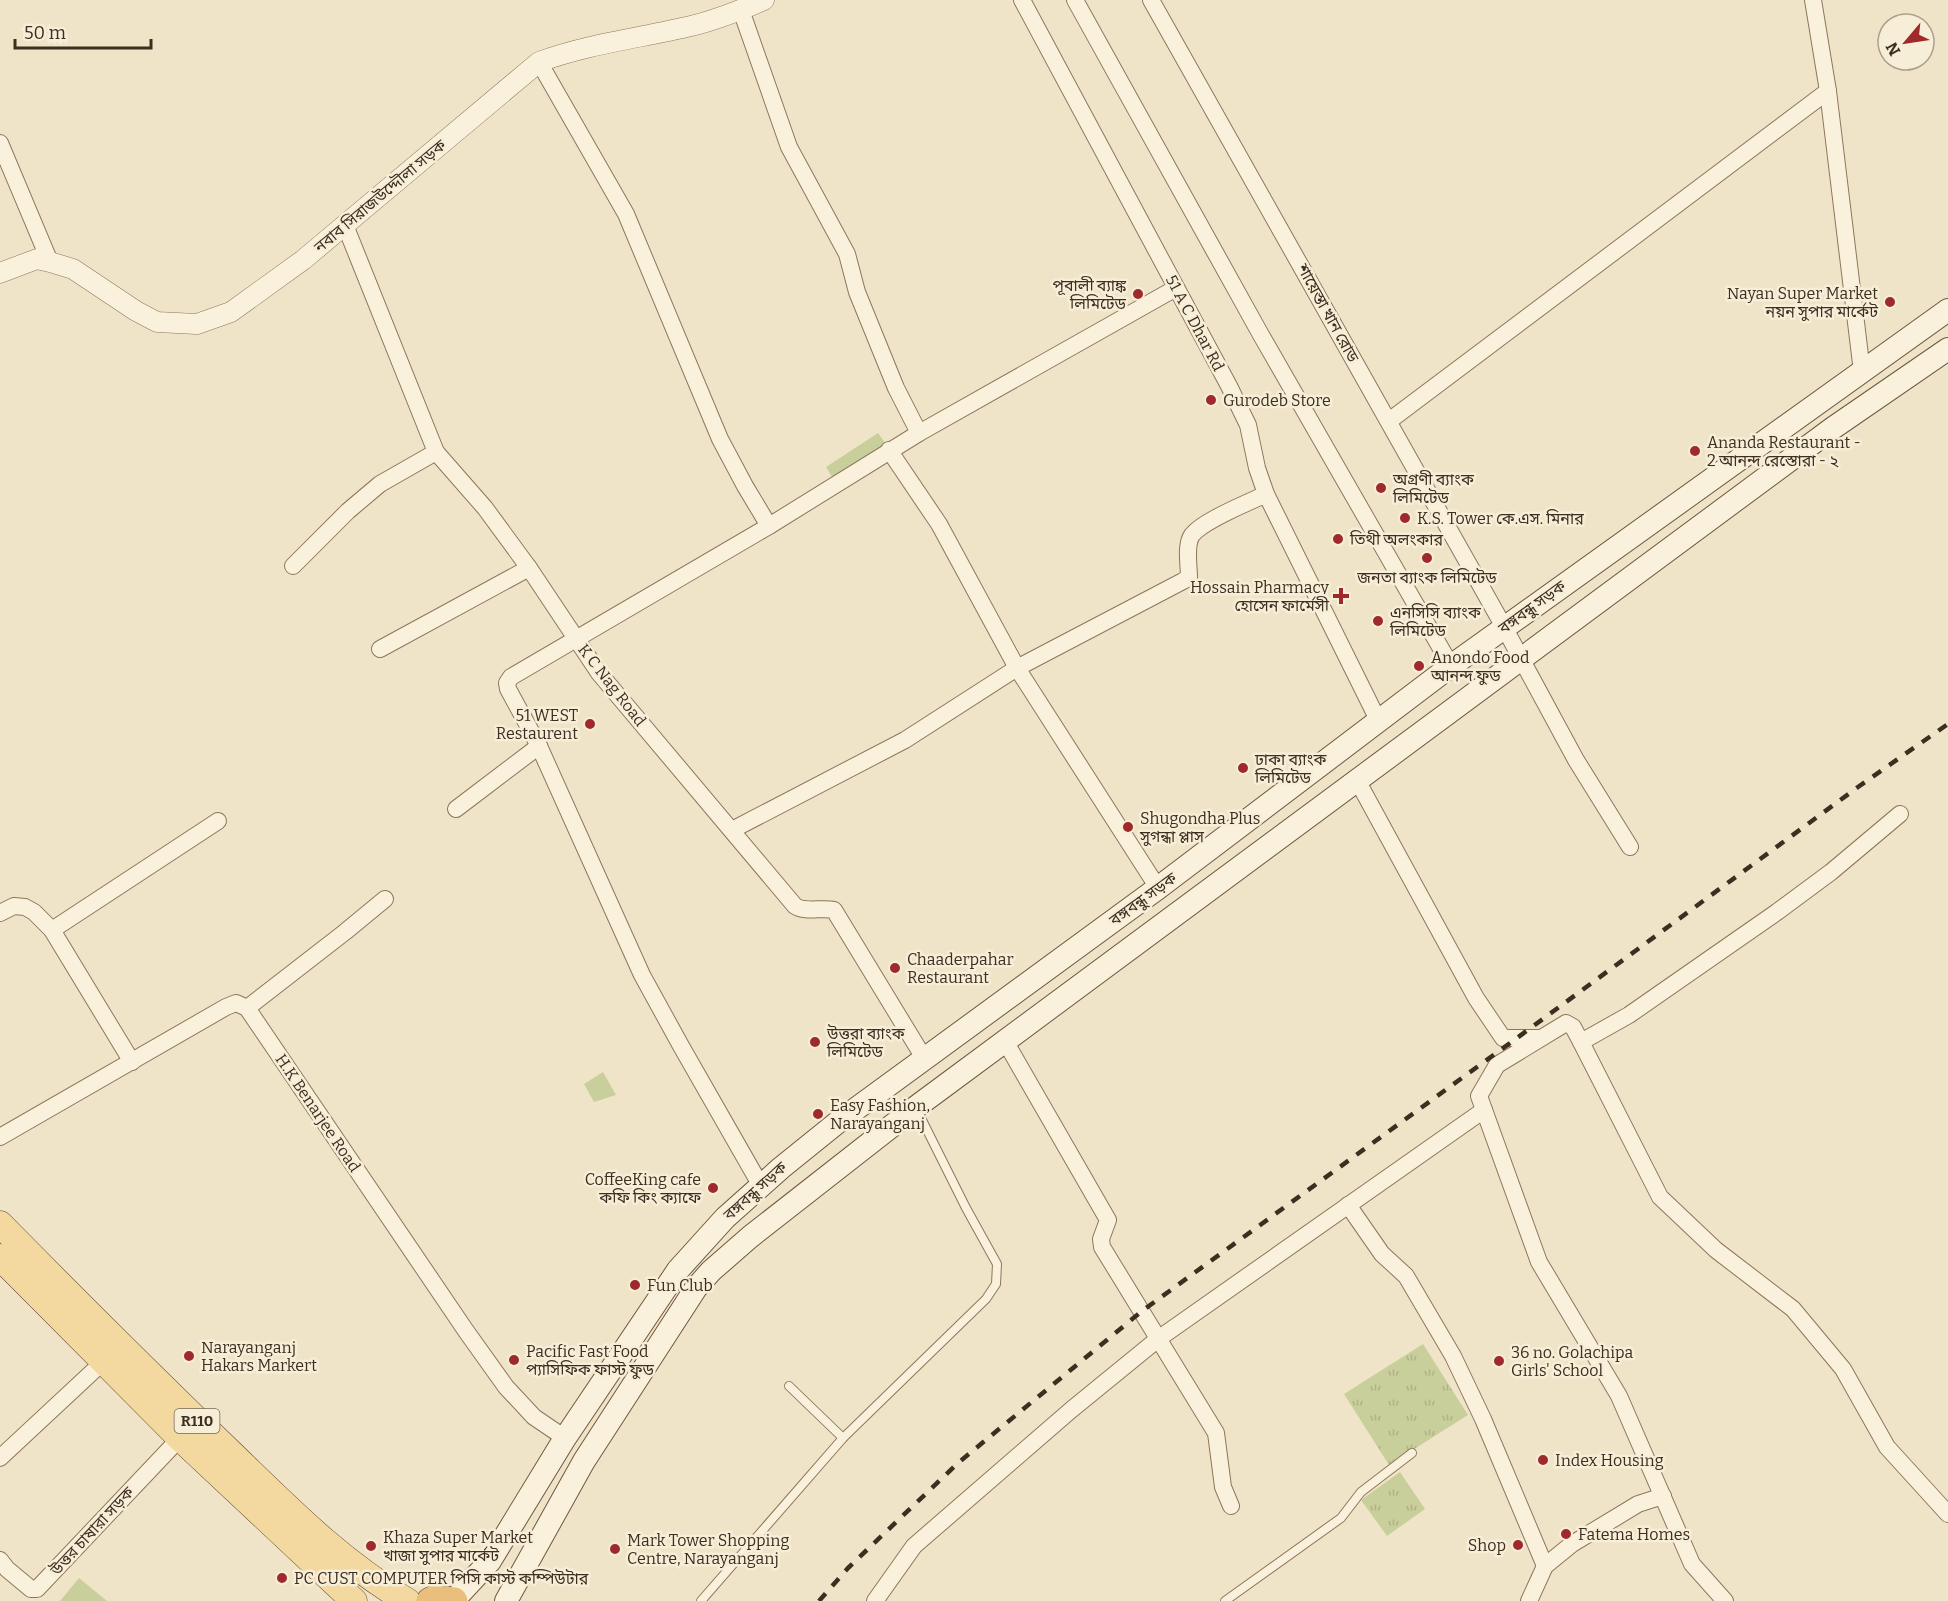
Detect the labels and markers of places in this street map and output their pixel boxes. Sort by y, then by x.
place label: পূবালী ব্যাঙ্ক লিমিটেড [1052,276,1127,313]
place label: Nayan Super Market নয়ন সুপার মার্কেট [1727,284,1878,321]
marker: পূবালী ব্যাঙ্ক লিমিটেড [1131,287,1145,301]
marker: Nayan Super Market নয়ন সুপার মার্কেট [1883,295,1897,309]
place label: Gurodeb Store [1223,391,1331,410]
marker: Gurodeb Store [1204,393,1218,407]
place label: Ananda Restaurant - 2 আনন্দ রেস্তোরা - ২ [1707,433,1861,470]
marker: Ananda Restaurant - 2 আনন্দ রেস্তোরা - ২ [1688,444,1702,458]
place label: অগ্রণী ব্যাংক লিমিটেড [1392,470,1475,507]
marker: অগ্রণী ব্যাংক লিমিটেড [1374,481,1388,495]
place label: K.S. Tower কে.এস. মিনার [1417,509,1584,528]
marker: K.S. Tower কে.এস. মিনার [1398,511,1412,525]
place label: তিথী অলংকার [1349,530,1444,549]
marker: তিথী অলংকার [1331,532,1345,546]
marker: জনতা ব্যাংক লিমিটেড [1420,551,1434,565]
place label: জনতা ব্যাংক লিমিটেড [1356,568,1497,587]
place label: Hossain Pharmacy হোসেন ফার্মেসী [1190,578,1330,615]
marker: Hossain Pharmacy হোসেন ফার্মেসী [1334,589,1348,603]
place label: এনসিসি ব্যাংক লিমিটেড [1389,603,1482,640]
marker: এনসিসি ব্যাংক লিমিটেড [1371,614,1385,628]
place label: Anondo Food আনন্দ ফুড [1430,648,1530,685]
marker: Anondo Food আনন্দ ফুড [1412,659,1426,673]
place label: 51 WEST Restaurent [496,706,578,743]
marker: 51 WEST Restaurent [583,717,597,731]
place label: ঢাকা ব্যাংক লিমিটেড [1254,750,1327,787]
marker: ঢাকা ব্যাংক লিমিটেড [1236,761,1250,775]
place label: Shugondha Plus সুগন্ধা প্লাস [1139,809,1260,846]
marker: Shugondha Plus সুগন্ধা প্লাস [1121,820,1135,834]
place label: Chaaderpahar Restaurant [907,950,1013,987]
marker: Chaaderpahar Restaurant [888,961,902,975]
place label: উত্তরা ব্যাংক লিমিটেড [826,1024,906,1061]
marker: উত্তরা ব্যাংক লিমিটেড [808,1035,822,1049]
place label: Easy Fashion, Narayanganj [830,1096,930,1133]
marker: Easy Fashion, Narayanganj [811,1107,825,1121]
place label: CoffeeKing cafe কফি কিং ক্যাফে [585,1170,702,1207]
marker: CoffeeKing cafe কফি কিং ক্যাফে [706,1181,720,1195]
place label: Fun Club [647,1276,713,1295]
marker: Fun Club [628,1278,642,1292]
place label: Narayanganj Hakars Markert [201,1338,317,1375]
place label: Pacific Fast Food প্যাসিফিক ফাস্ট ফুড [526,1342,655,1379]
place label: 36 no. Golachipa Girls' School [1511,1343,1634,1380]
marker: Narayanganj Hakars Markert [182,1349,196,1363]
marker: Pacific Fast Food প্যাসিফিক ফাস্ট ফুড [507,1353,521,1367]
marker: 36 no. Golachipa Girls' School [1492,1354,1506,1368]
place label: Index Housing [1555,1451,1664,1470]
marker: Index Housing [1536,1453,1550,1467]
place label: Fatema Homes [1578,1525,1690,1544]
marker: Fatema Homes [1559,1527,1573,1541]
place label: Khaza Super Market খাজা সুপার মার্কেট [383,1528,533,1565]
place label: Mark Tower Shopping Centre, Narayanganj [627,1531,789,1568]
place label: Shop [1468,1536,1506,1555]
marker: Shop [1511,1538,1525,1552]
marker: Khaza Super Market খাজা সুপার মার্কেট [364,1539,378,1553]
marker: Mark Tower Shopping Centre, Narayanganj [608,1542,622,1556]
place label: PC CUST COMPUTER পিসি কাস্ট কম্পিউটার [294,1569,589,1588]
marker: PC CUST COMPUTER পিসি কাস্ট কম্পিউটার [275,1571,289,1585]

